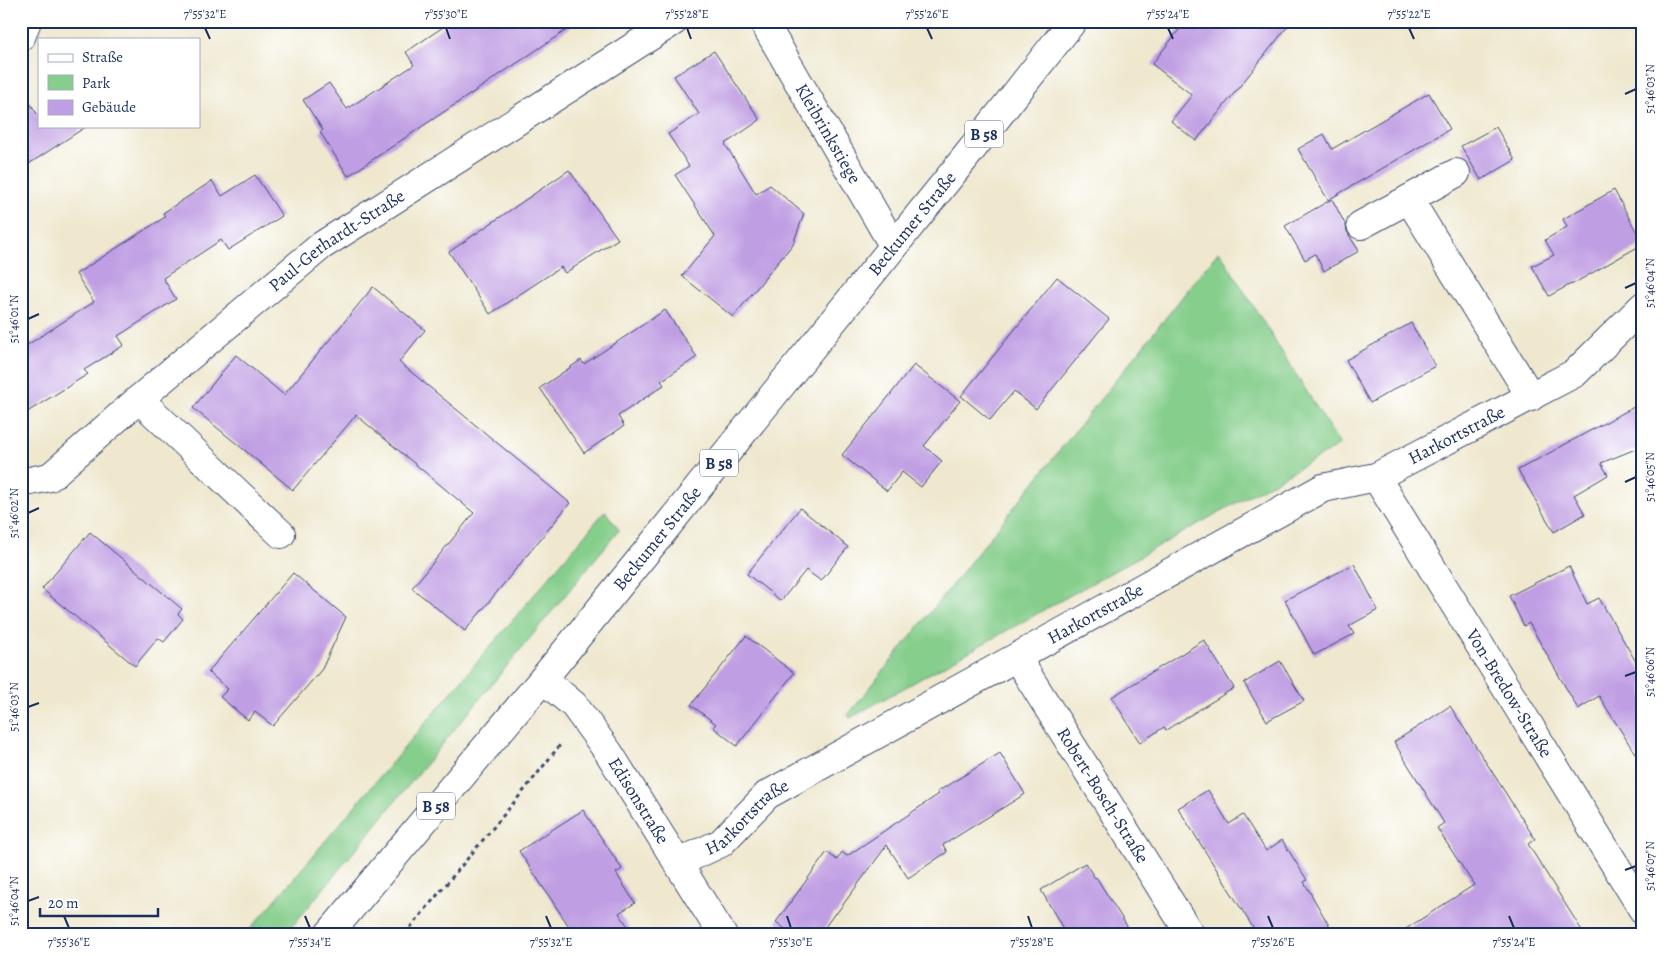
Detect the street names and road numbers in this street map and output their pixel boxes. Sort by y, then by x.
street label: Kleibrinkstiege [790,79,867,188]
road number: B 58 [965,120,1003,148]
street label: Beckumer Straße [862,166,961,281]
street label: Paul-Gerhardt-Straße [263,184,409,297]
street label: Harkortstraße [1404,400,1509,470]
road number: B 58 [700,449,738,476]
street label: Beckumer Straße [608,481,707,596]
street label: Harkortstraße [1043,578,1148,650]
street label: Von-Bredow-Straße [1460,624,1558,762]
street label: Robert-Bosch-Straße [1051,723,1155,868]
street label: Edisonstraße [603,753,675,849]
street label: Harkortstraße [701,773,793,861]
road number: B 58 [417,792,455,819]

